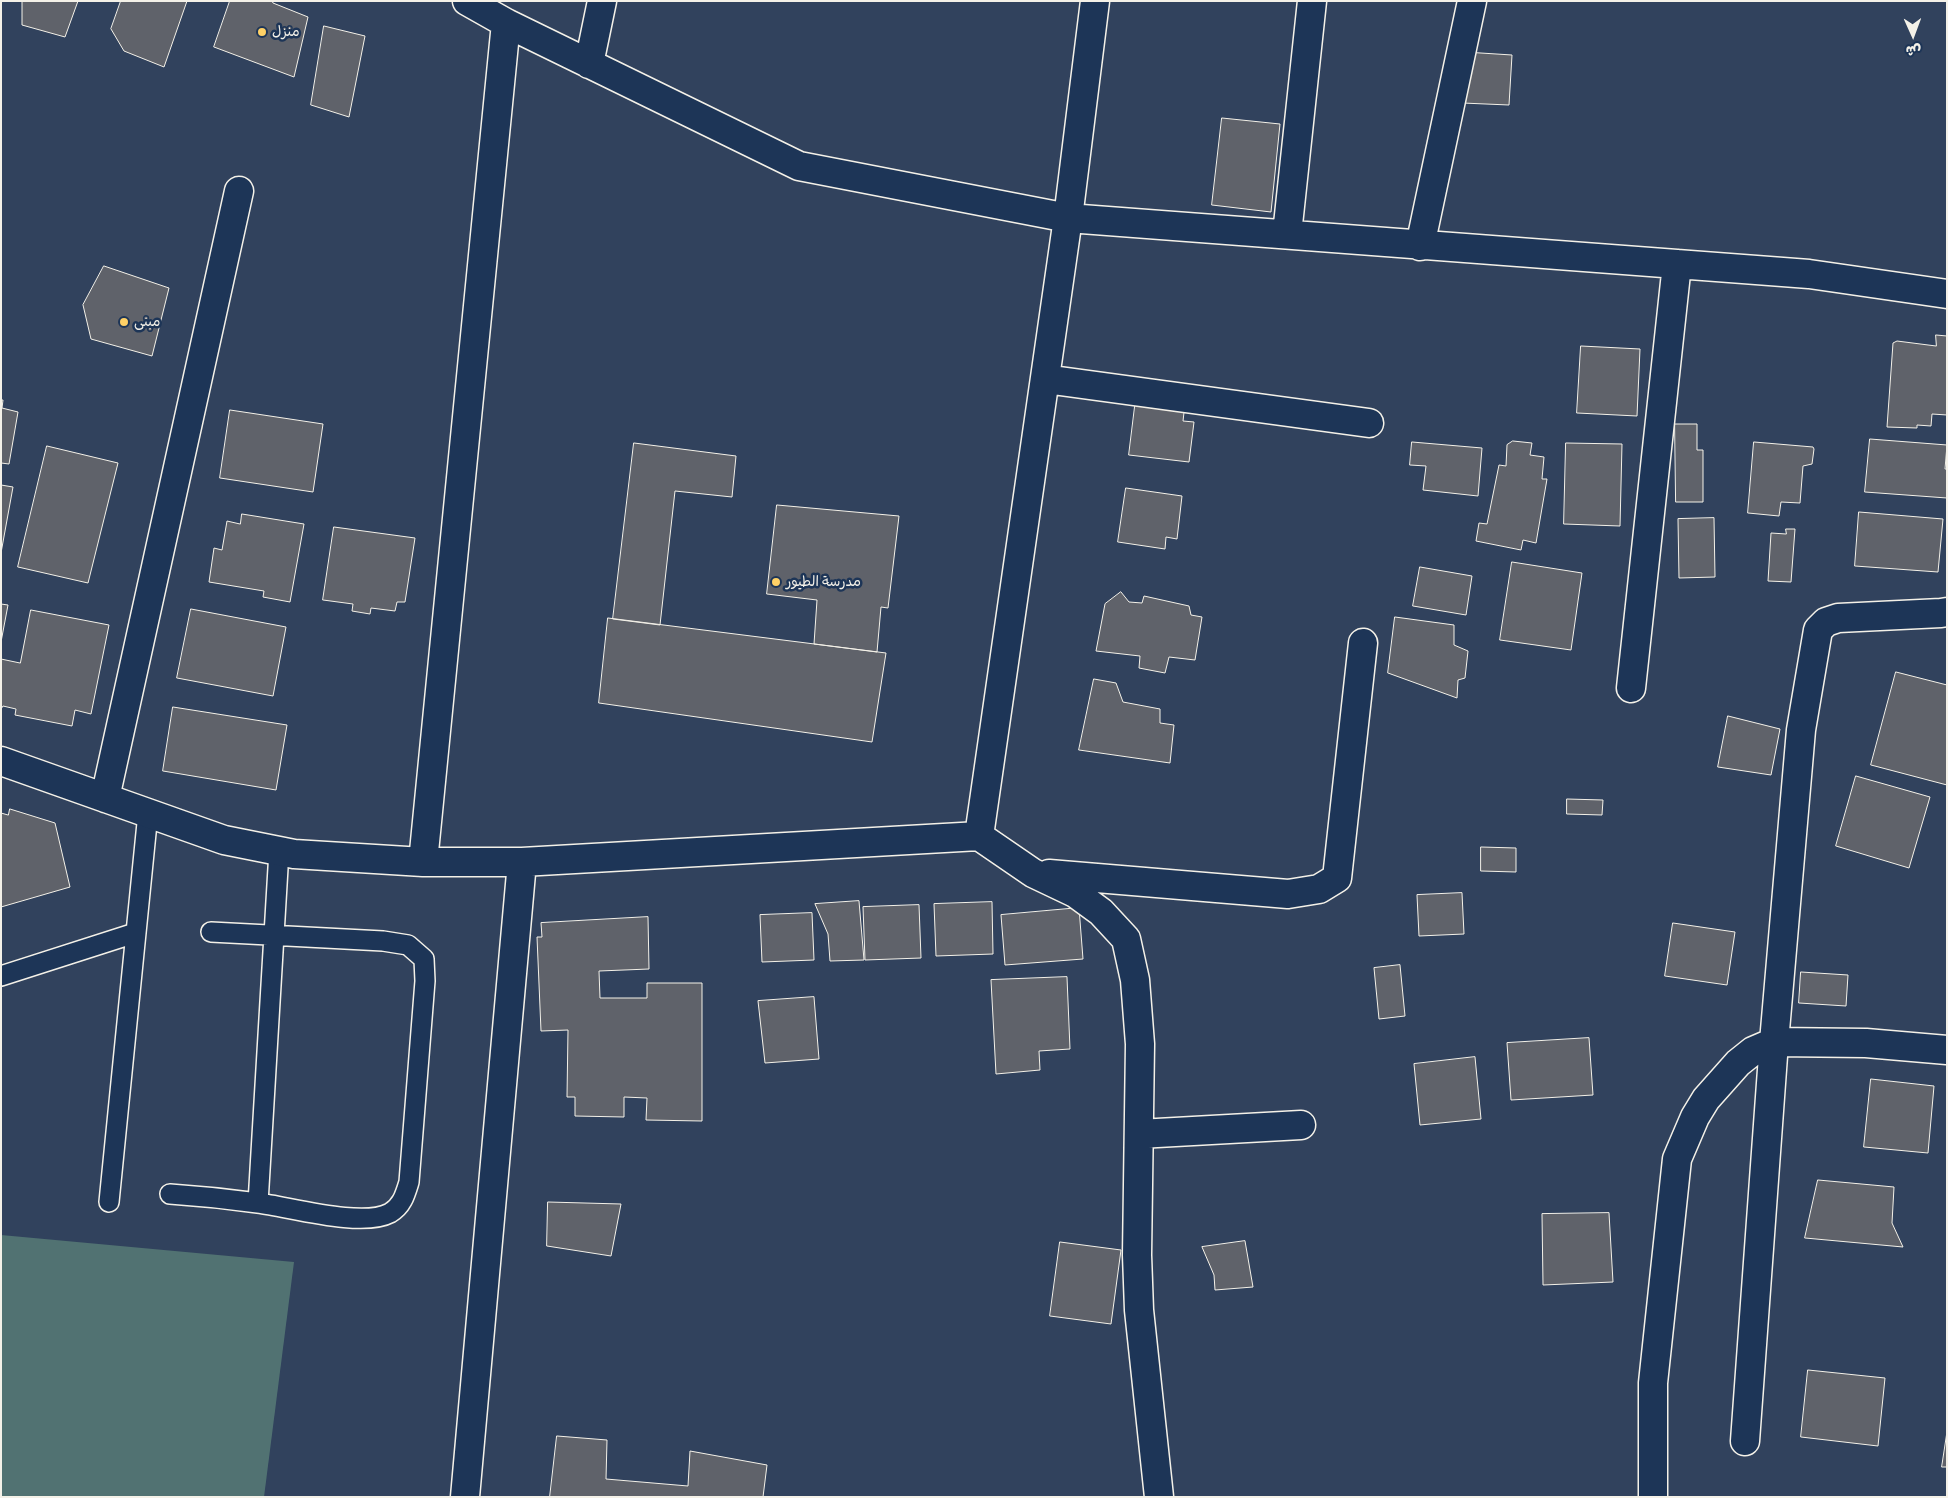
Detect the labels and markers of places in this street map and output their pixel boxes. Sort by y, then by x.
place label: منزل [272,24,300,40]
marker: منزل [256,26,268,38]
place label: مبنى [134,314,160,330]
marker: مبنى [118,316,130,328]
place label: مدرسة الطيور [786,574,861,590]
marker: مدرسة الطيور [770,576,782,588]

